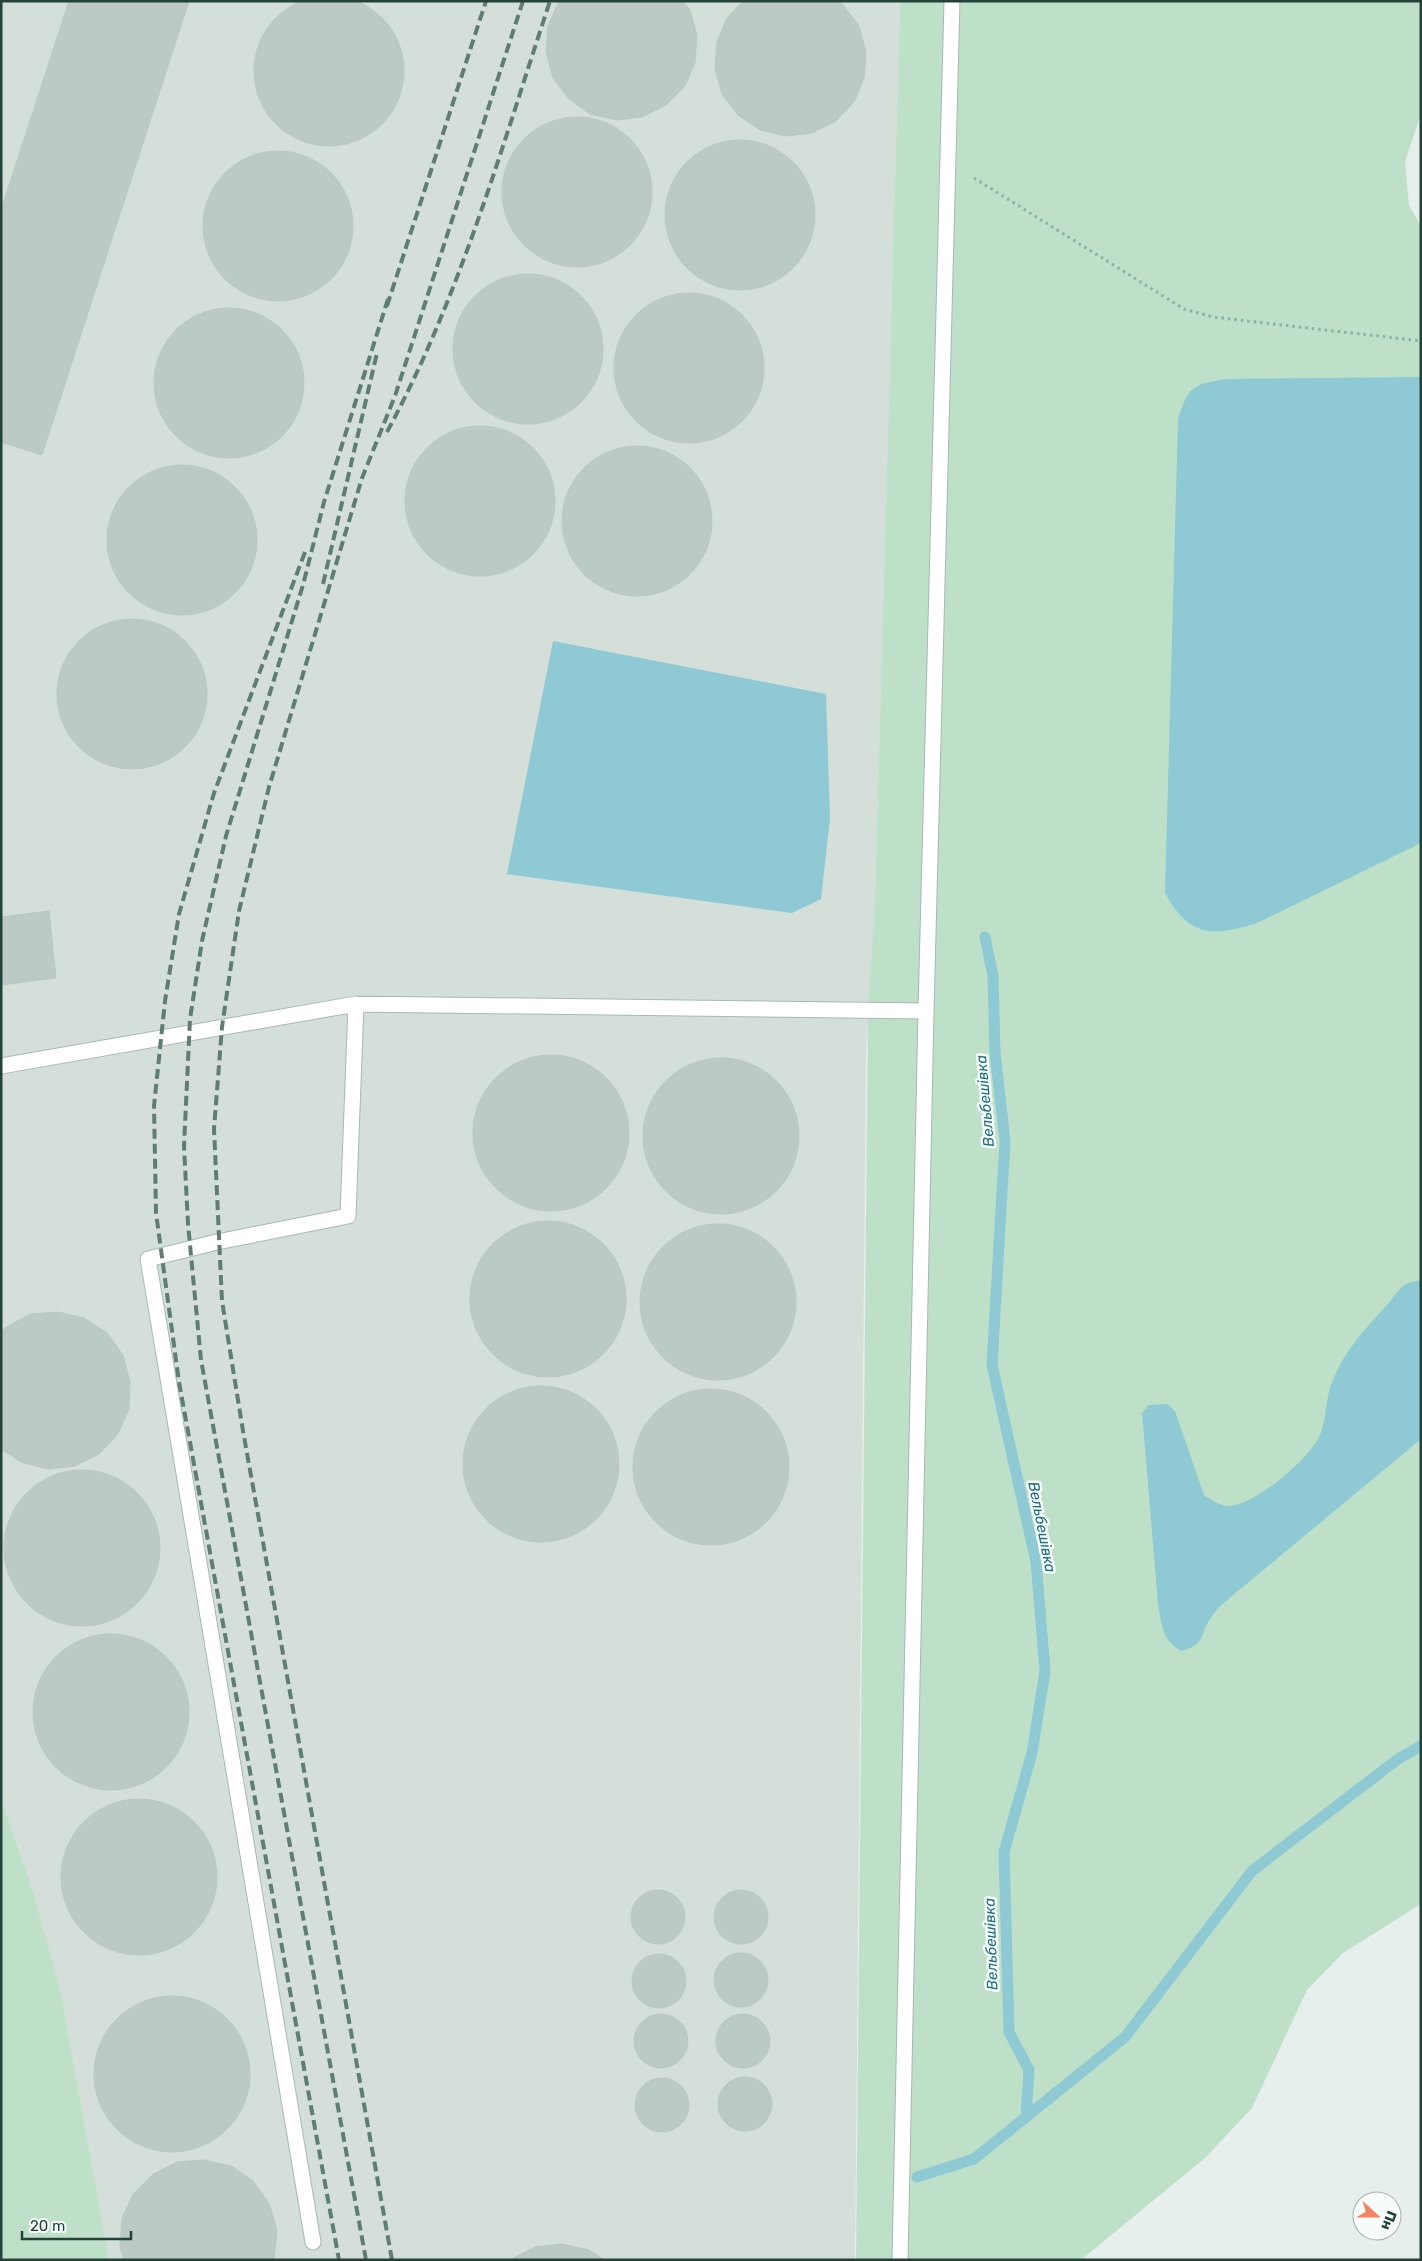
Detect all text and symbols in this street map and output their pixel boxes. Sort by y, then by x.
water label: Вельбешівка [972,1054,998,1148]
water label: Вельбешівка [1024,1480,1060,1574]
water label: Вельбешівка [980,1897,1002,1990]
north arrow [1352,2191,1402,2241]
scale bar [22,2208,131,2240]
text: Пн [1377,2208,1400,2233]
text: 20 m [30,2217,65,2235]

